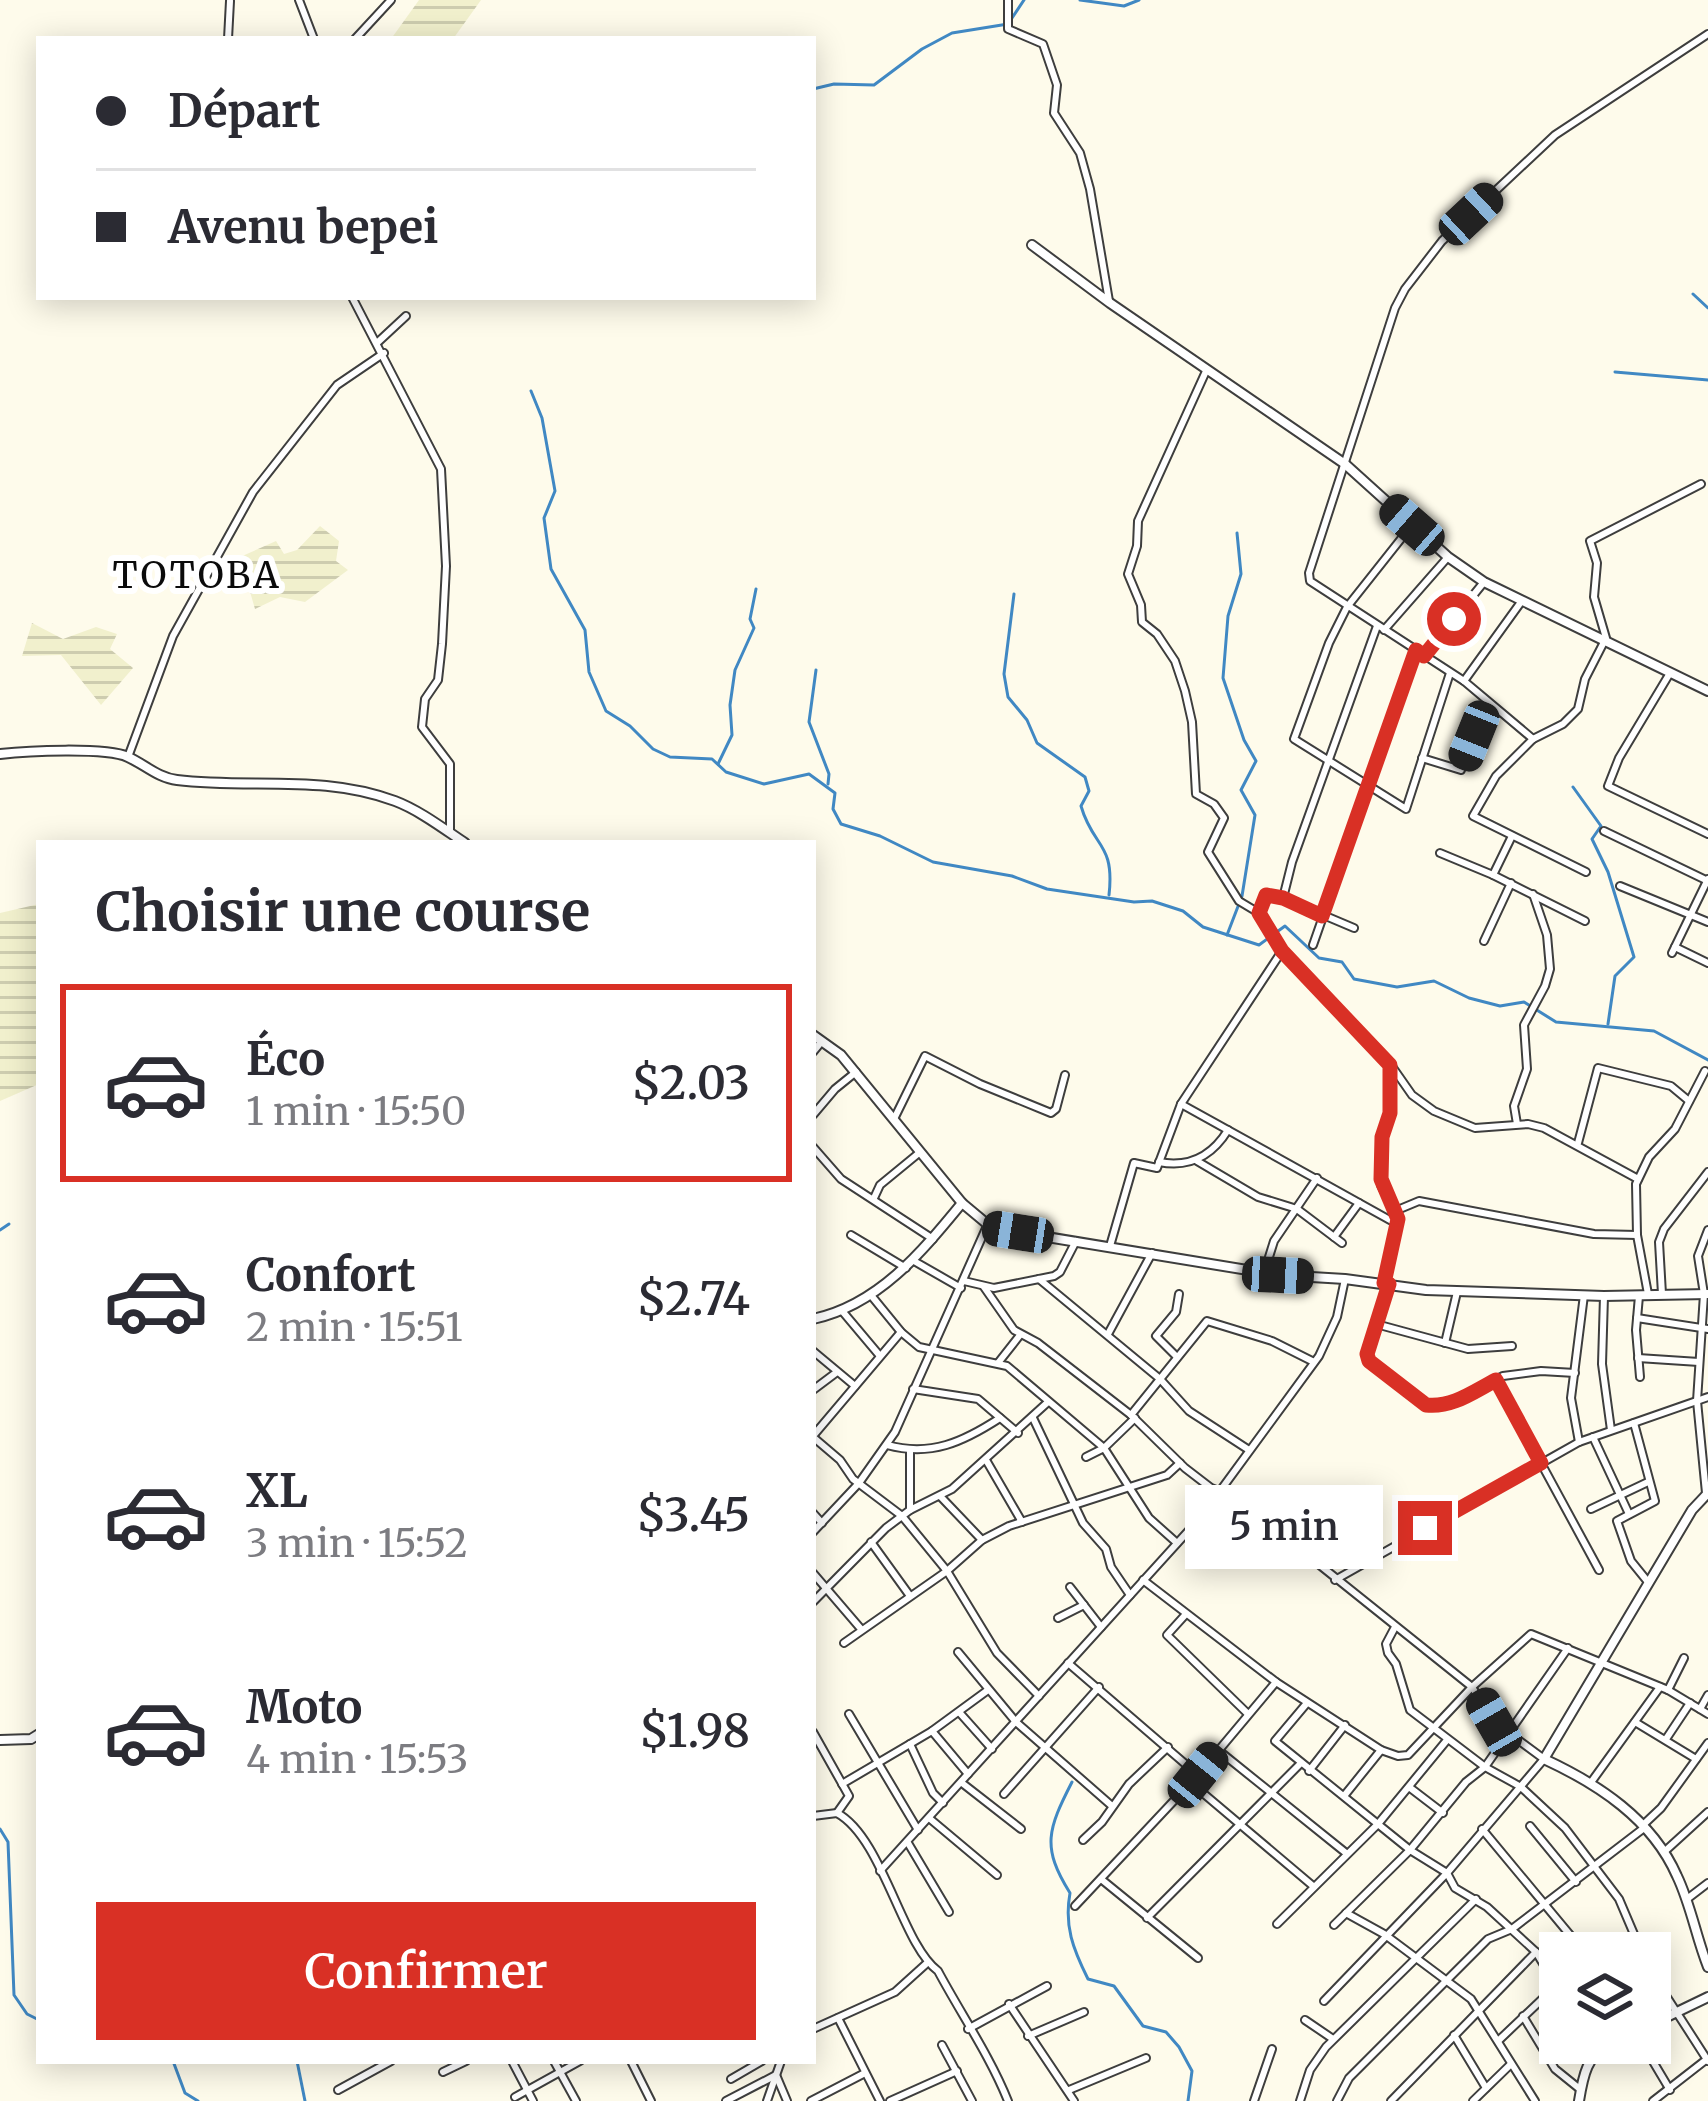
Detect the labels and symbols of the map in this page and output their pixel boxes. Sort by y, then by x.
car [1432,176,1510,252]
car [1373,488,1451,562]
district label: TOTOBA [112,553,282,598]
route start [1427,592,1481,646]
car [1444,696,1504,776]
car [980,1209,1056,1255]
car [1241,1255,1315,1295]
callout: 5 min [1185,1486,1383,1570]
route end [1398,1501,1452,1555]
car [1460,1682,1528,1762]
car [1161,1736,1235,1814]

